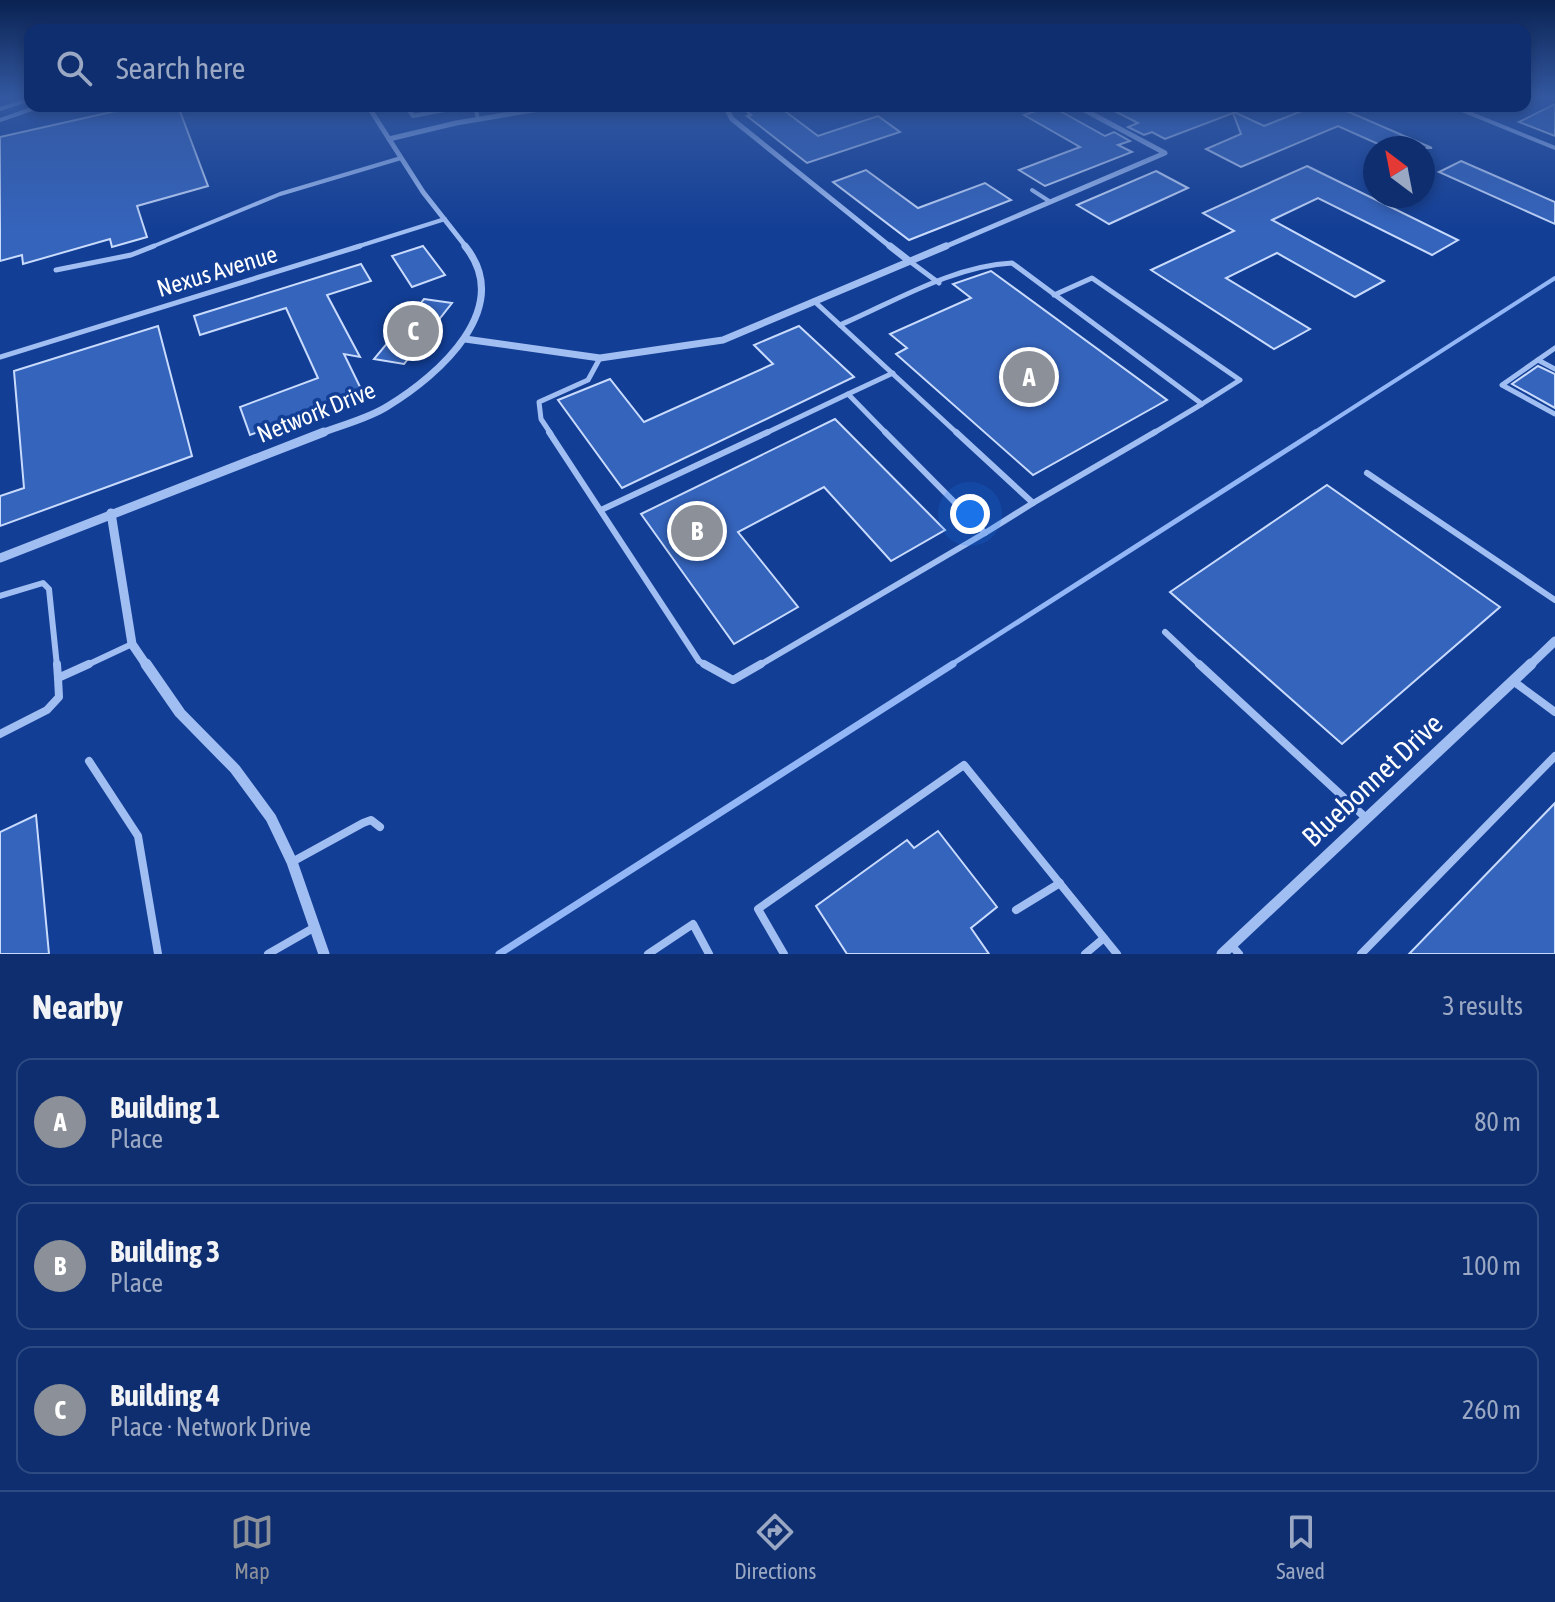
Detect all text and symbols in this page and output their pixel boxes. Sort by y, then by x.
search box [24,24,1531,112]
icon: search [52,46,96,90]
text: Search here [116,51,245,85]
north arrow [1363,136,1435,208]
street label: Nexus Avenue [154,240,280,302]
pin: C [387,301,439,361]
pin: A [1003,347,1055,407]
street label: Network Drive [253,376,379,448]
your location [950,494,990,534]
pin: B [671,501,723,561]
street label: Bluebonnet Drive [1295,707,1449,853]
text: Nearby [32,987,123,1026]
text: 3 results [1442,991,1523,1021]
text: Building 1 [110,1090,220,1124]
text: A [54,1107,66,1137]
text: 80 m [1474,1107,1521,1137]
text: Place [110,1124,163,1154]
text: Building 3 [110,1234,220,1268]
text: B [54,1251,66,1281]
text: 100 m [1462,1251,1521,1281]
text: Place [110,1268,163,1298]
text: Building 4 [110,1378,220,1412]
text: C [54,1395,66,1425]
text: 260 m [1462,1395,1521,1425]
text: Place · Network Drive [110,1412,311,1442]
tab: Map [230,1510,274,1584]
tab: Directions [734,1510,816,1584]
tab: Saved [1276,1510,1325,1584]

